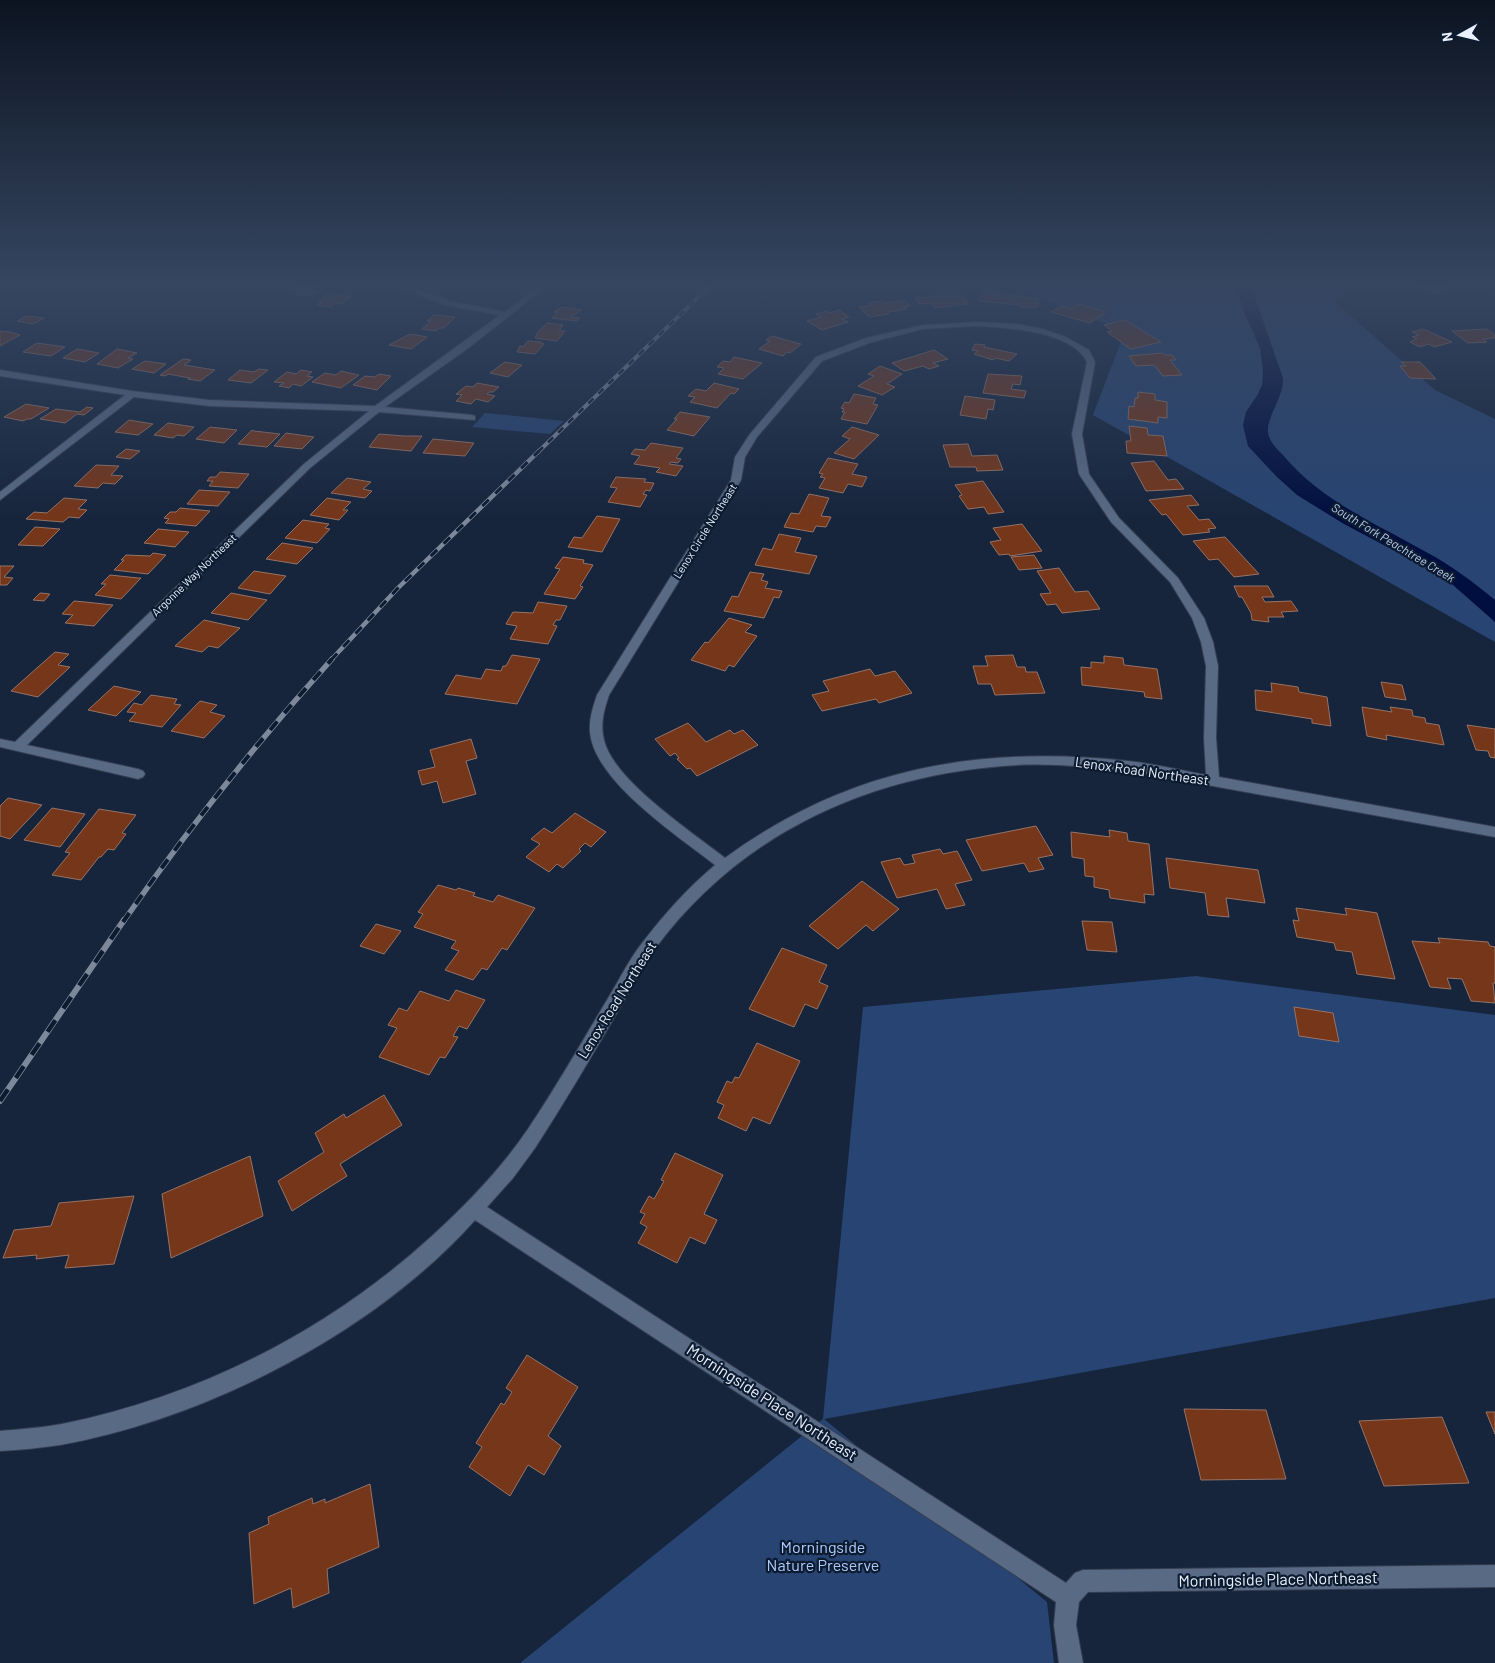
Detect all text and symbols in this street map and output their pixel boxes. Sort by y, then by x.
north arrow [1435,10,1485,60]
text: N [1438,31,1456,43]
street label: Lenox Circle Northeast [670,481,739,580]
water label: South Fork Peachtree Creek [1329,500,1458,585]
street label: Argonne Way Northeast [149,531,239,618]
street label: Lenox Road Northeast [1074,753,1210,788]
street label: Lenox Road Northeast [574,938,660,1061]
street label: Morningside Place Northeast [683,1339,861,1464]
park label: Morningside Nature Preserve [767,1537,879,1574]
street label: Morningside Place Northeast [1178,1567,1378,1590]

